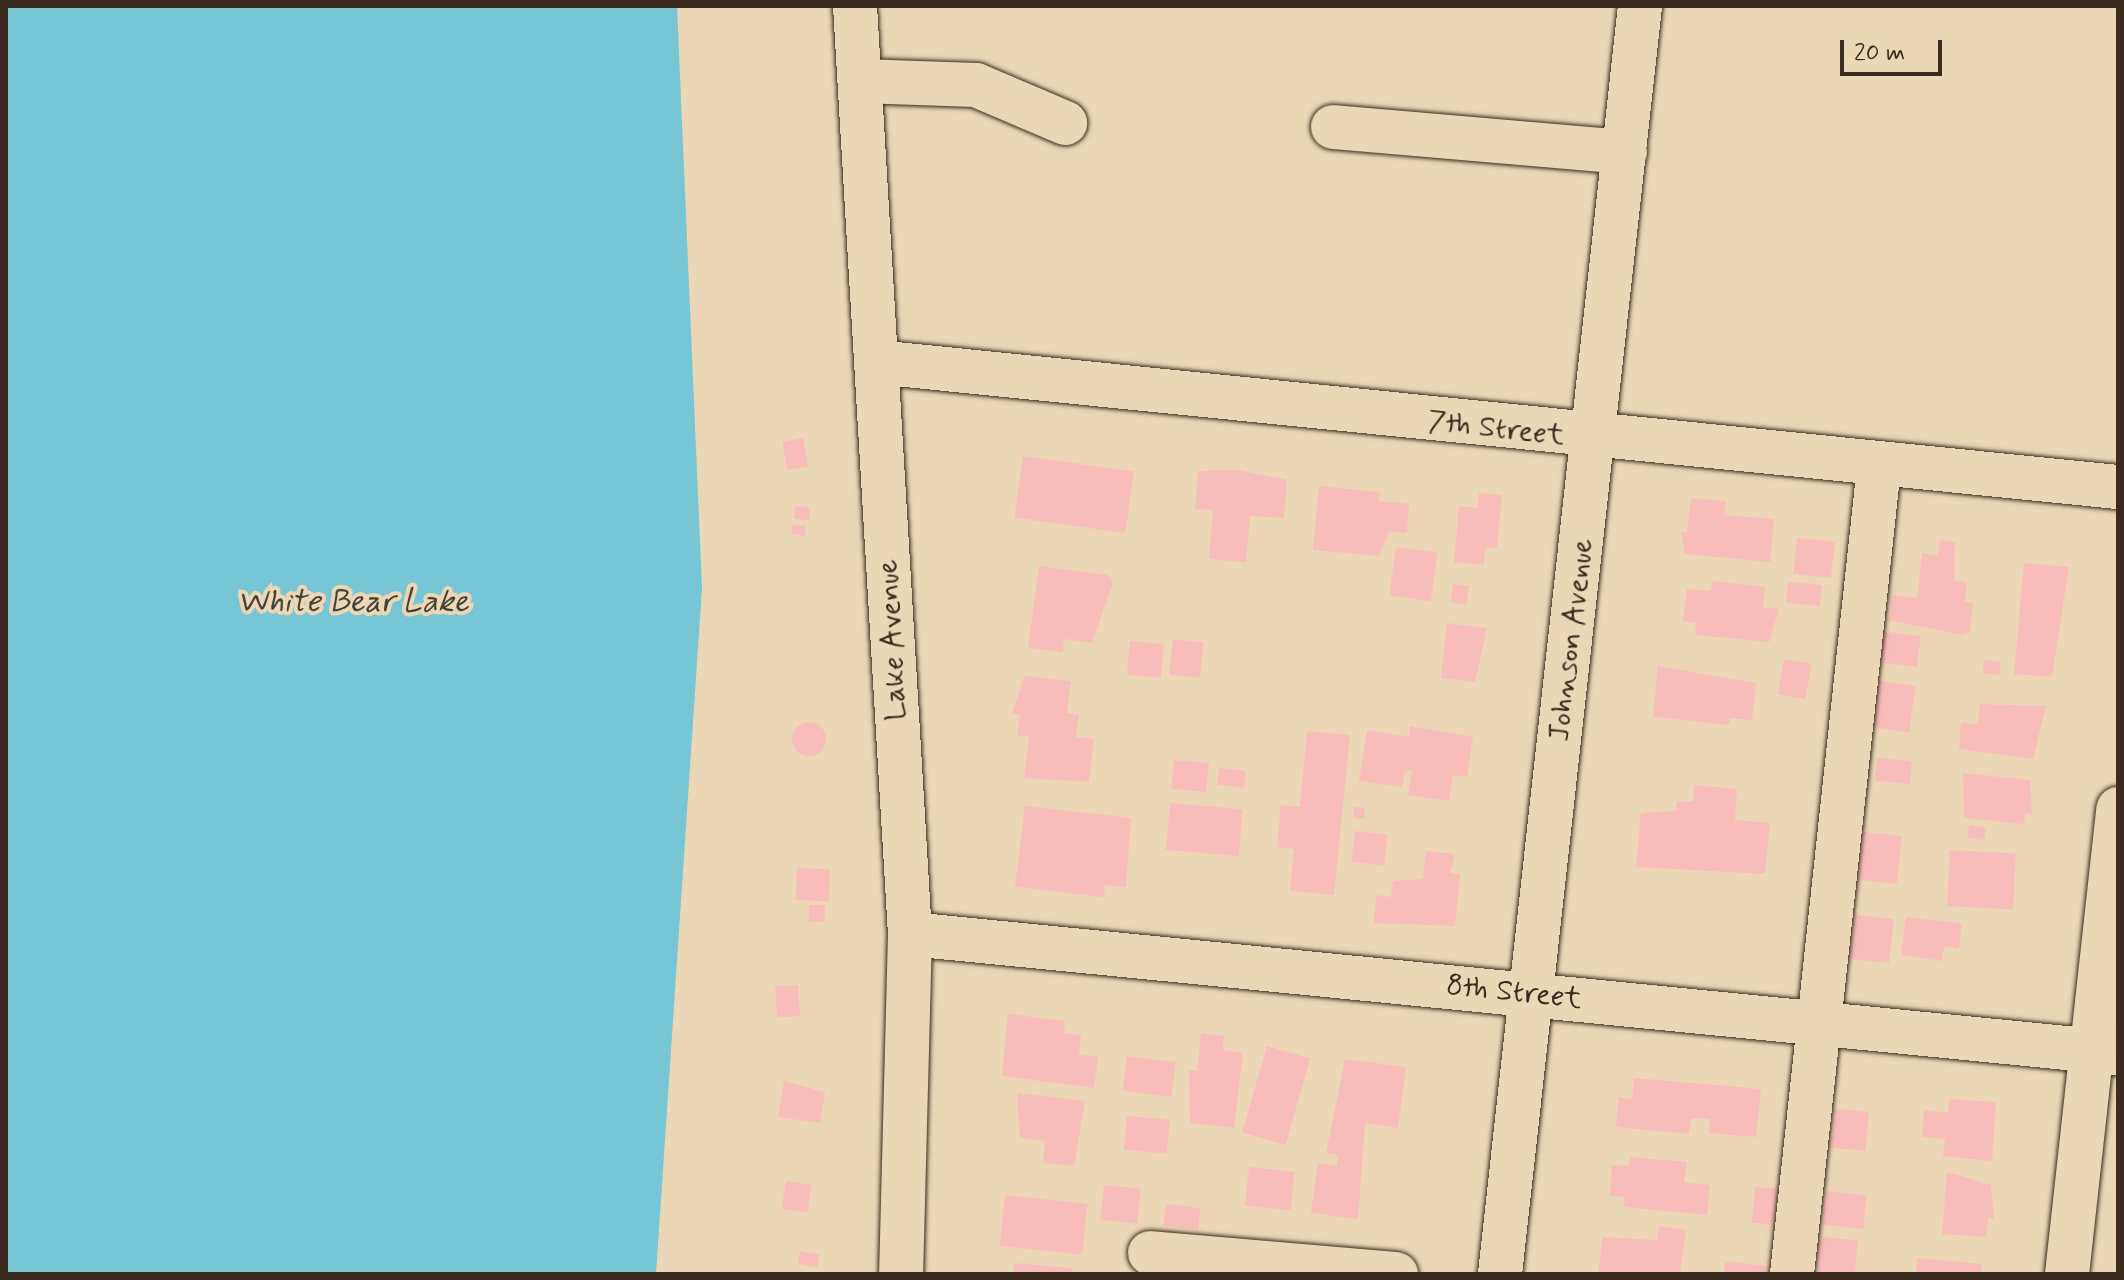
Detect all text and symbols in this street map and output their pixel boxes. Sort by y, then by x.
scale bar [1844,24,1946,74]
text: 20 m [1854,38,1905,69]
street label: 7th Street [1426,404,1566,454]
street label: Johnson Avenue [1541,533,1603,747]
street label: Lake Avenue [871,556,915,724]
water label: White Bear Lake [236,583,470,621]
street label: 8th Street [1444,968,1584,1018]

